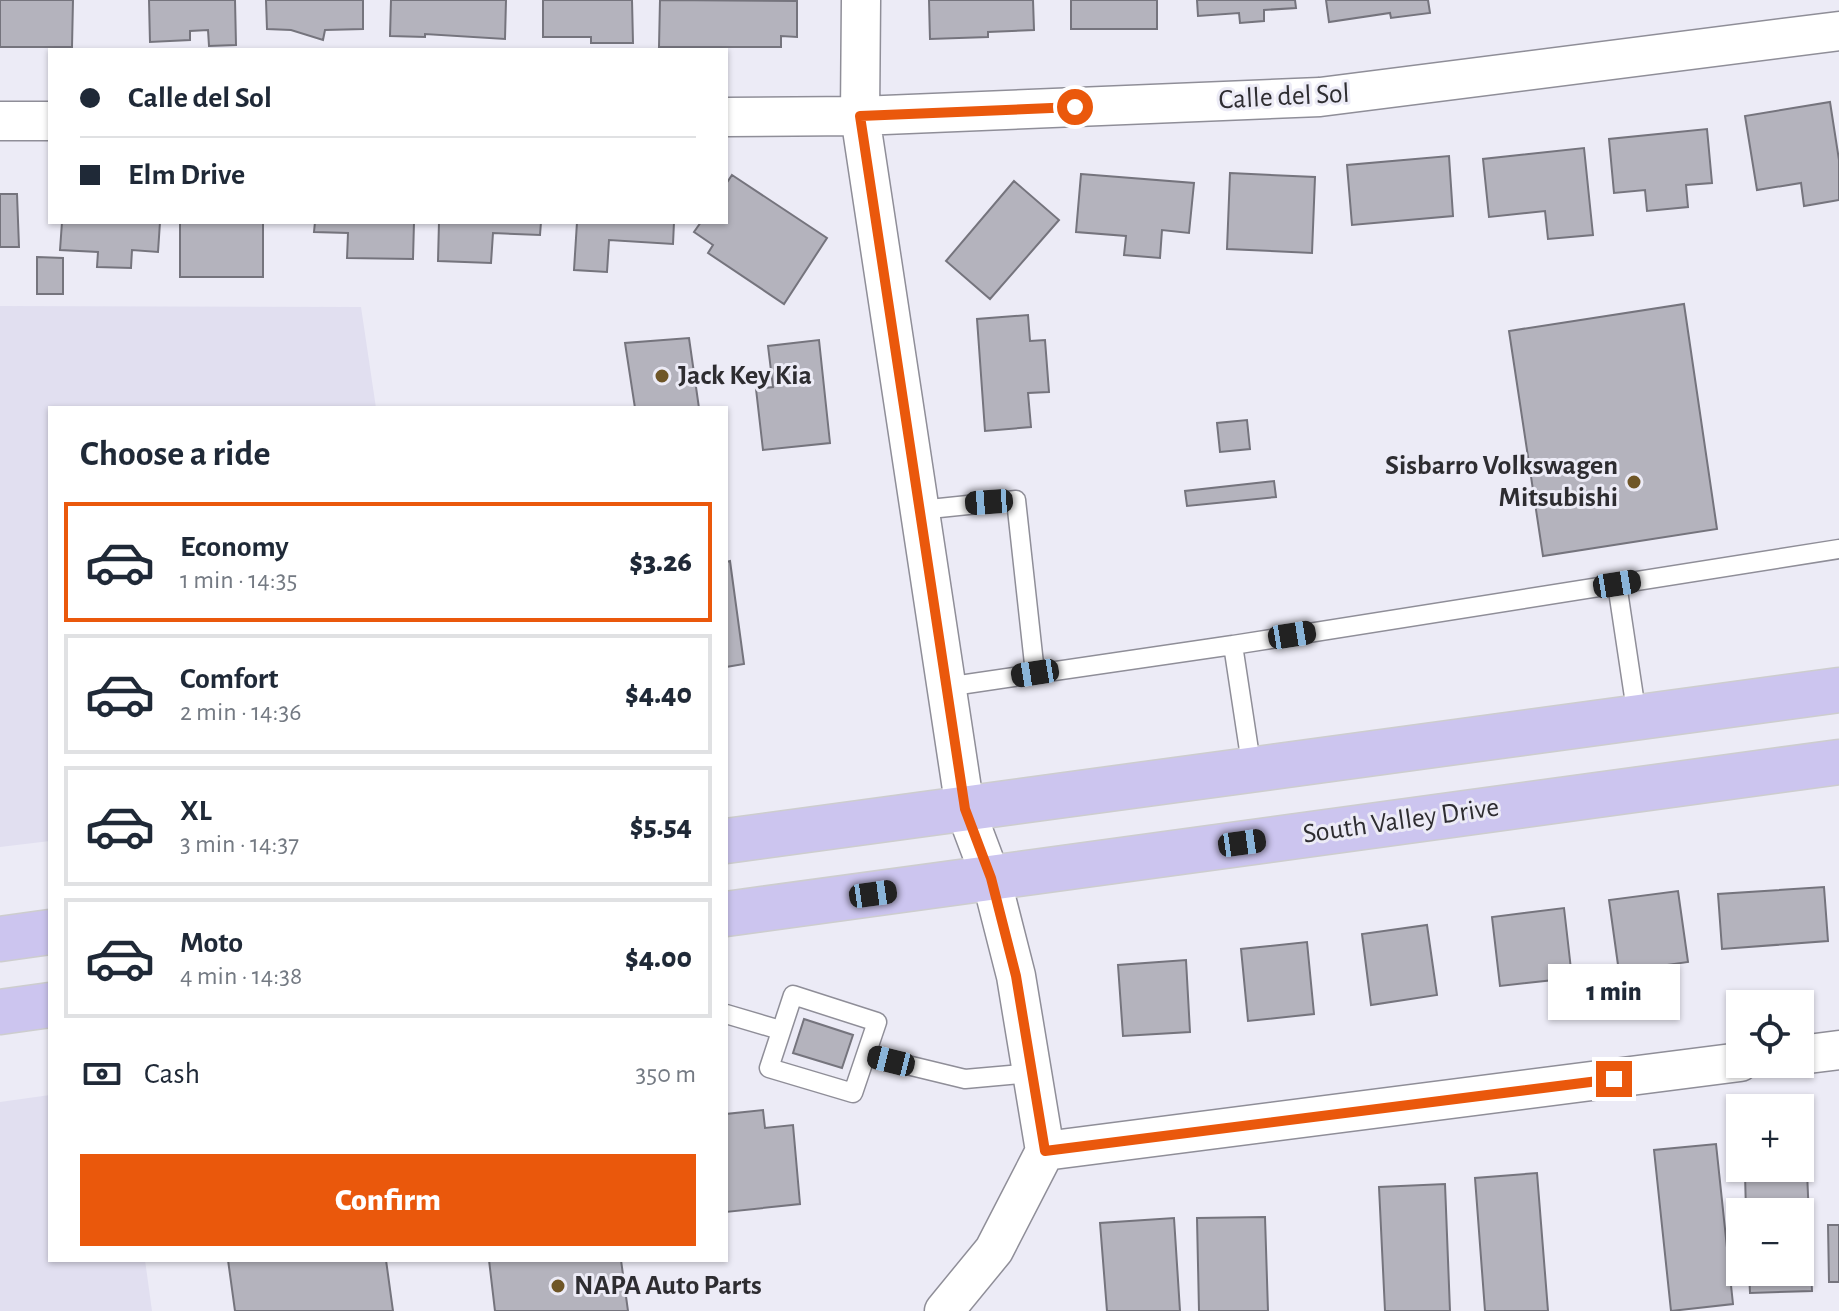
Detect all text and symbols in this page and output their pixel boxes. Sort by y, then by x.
street label: Calle del Sol [1218,80,1350,114]
text: Calle del Sol [128,83,272,113]
route start [1057,89,1093,125]
text: Elm Drive [128,160,245,190]
place label: Jack Key Kia [678,362,812,390]
marker: Jack Key Kia [653,367,671,385]
text: Choose a ride [80,436,270,472]
place label: Sisbarro Volkswagen Mitsubishi [1385,452,1618,512]
marker: Sisbarro Volkswagen Mitsubishi [1625,473,1643,491]
car [964,488,1014,516]
icon: car [84,526,156,598]
text: Economy [180,532,289,562]
text: $3.26 [629,547,692,577]
text: 1 min · 14:35 [180,567,297,593]
car [1591,568,1643,600]
car [1266,619,1318,651]
car [1009,657,1061,689]
icon: car [84,658,156,730]
text: Comfort [180,664,279,694]
text: $4.40 [625,679,692,709]
text: 2 min · 14:36 [180,699,302,725]
icon: car [84,790,156,862]
street label: South Valley Drive [1301,793,1501,849]
text: XL [180,796,212,826]
text: $5.54 [630,811,692,841]
car [1217,828,1267,858]
text: 3 min · 14:37 [180,831,299,857]
car [848,879,898,909]
icon: car [84,922,156,994]
text: Moto [180,928,243,958]
text: $4.00 [625,943,692,973]
text: 4 min · 14:38 [180,963,302,989]
callout: 1 min [1548,963,1680,1019]
text: 1 min [1586,979,1642,1005]
map controls [1726,990,1814,1286]
button: locate [1726,990,1814,1078]
car [865,1044,917,1078]
icon: cash [80,1052,124,1096]
text: Cash [144,1059,200,1089]
text: 350 m [636,1061,696,1087]
route end [1596,1061,1632,1097]
button: + [1726,1094,1814,1182]
button: Confirm [80,1154,696,1246]
button: − [1726,1198,1814,1286]
place label: NAPA Auto Parts [574,1272,762,1300]
marker: NAPA Auto Parts [549,1277,567,1295]

